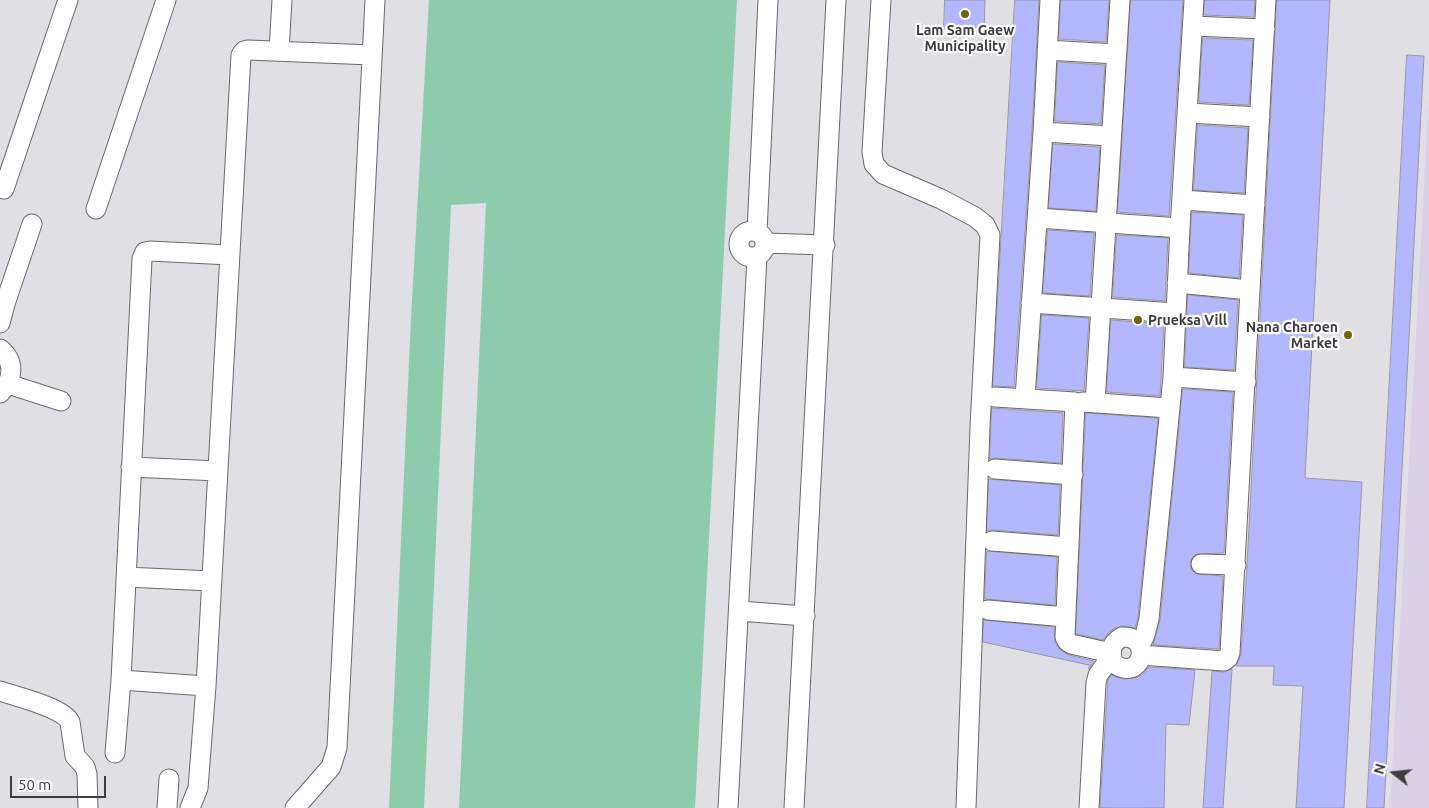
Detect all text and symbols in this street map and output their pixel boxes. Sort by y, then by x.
marker: Lam Sam Gaew Municipality [959,8,971,20]
place label: Lam Sam Gaew Municipality [916,22,1014,54]
place label: Prueksa Vill [1148,312,1227,328]
marker: Prueksa Vill [1132,314,1144,326]
place label: Nana Charoen Market [1246,319,1338,352]
marker: Nana Charoen Market [1342,329,1354,341]
north arrow [1369,748,1419,798]
text: N [1370,762,1389,776]
scale bar [12,766,109,798]
text: 50 m [18,776,51,793]

